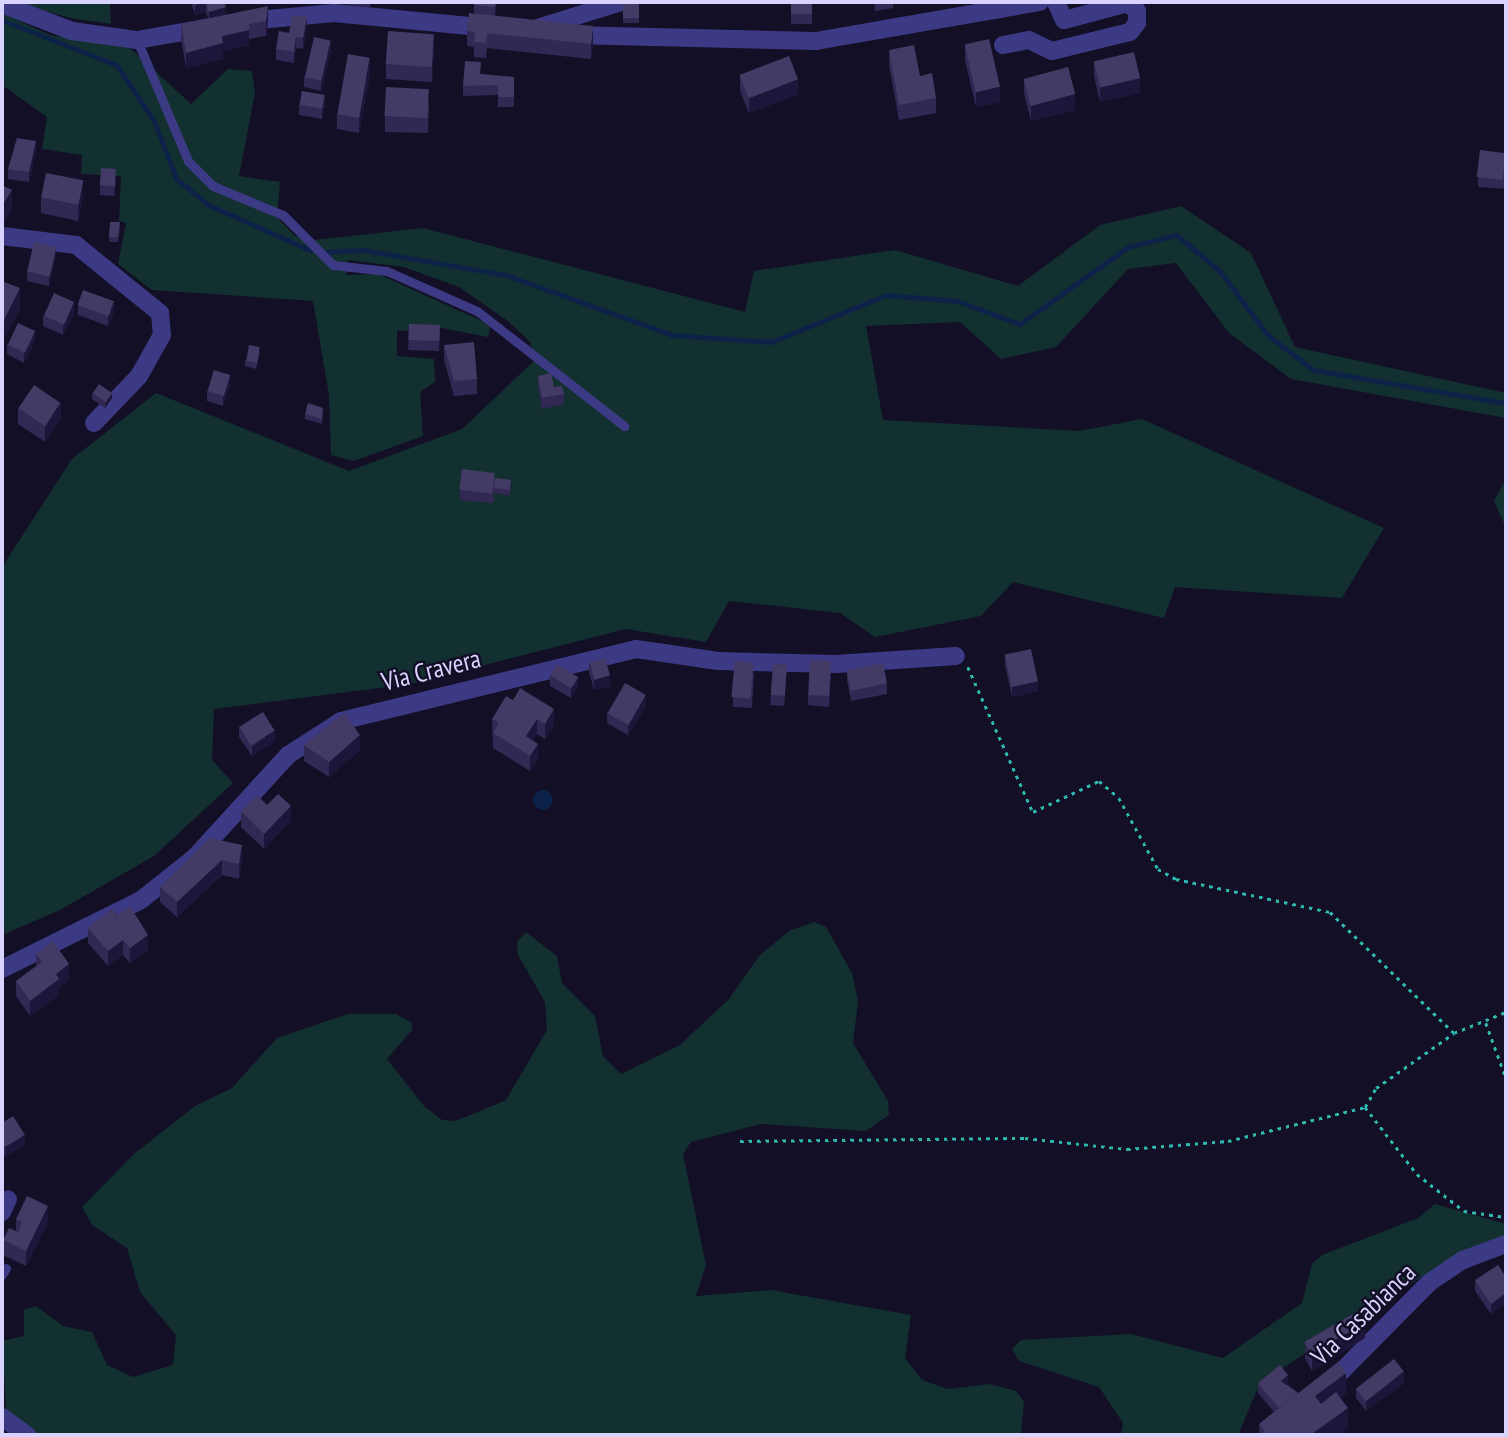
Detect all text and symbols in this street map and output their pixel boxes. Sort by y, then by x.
street label: Via Cravera [378,643,484,697]
street label: Via Casabianca [1304,1257,1422,1371]

